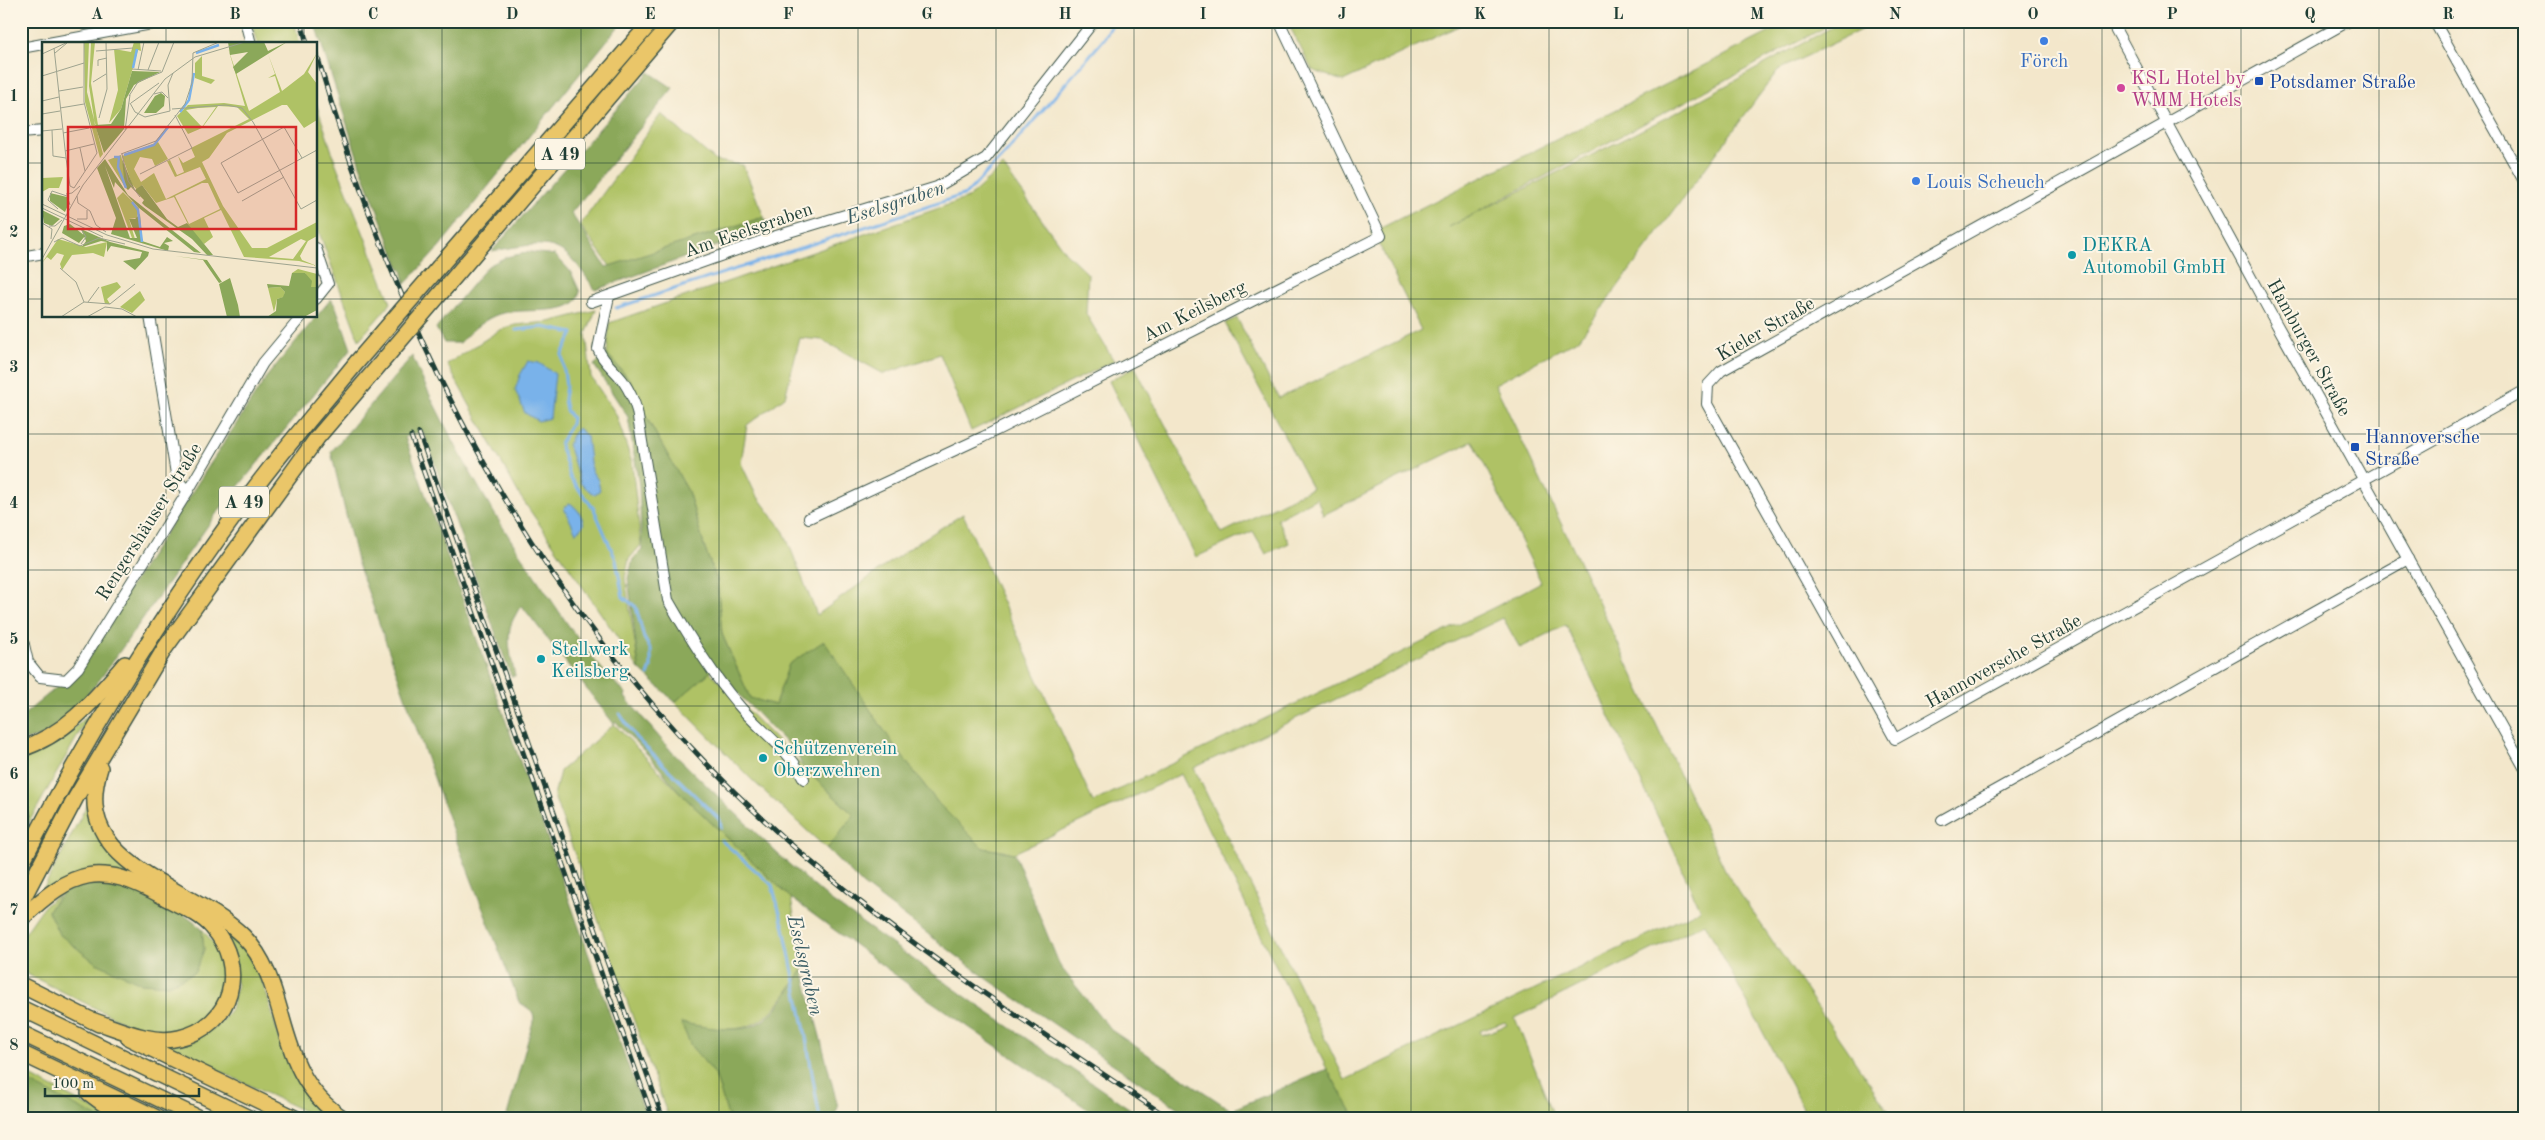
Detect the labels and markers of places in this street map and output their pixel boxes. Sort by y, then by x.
marker: Förch [2038,35,2050,47]
place label: Förch [2020,53,2068,72]
place label: KSL Hotel by WMM Hotels [2131,70,2245,111]
place label: Potsdamer Straße [2269,74,2416,93]
marker: Potsdamer Straße [2253,75,2265,87]
marker: KSL Hotel by WMM Hotels [2115,82,2127,94]
place label: Louis Scheuch [1926,174,2045,193]
marker: Louis Scheuch [1910,175,1922,187]
place label: DEKRA Automobil GmbH [2082,237,2226,278]
marker: DEKRA Automobil GmbH [2066,249,2078,261]
place label: Hannoversche Straße [2365,429,2480,470]
marker: Hannoversche Straße [2349,441,2361,453]
place label: Stellwerk Keilsberg [551,641,630,682]
marker: Stellwerk Keilsberg [535,653,547,665]
place label: Schützenverein Oberzwehren [773,740,897,781]
marker: Schützenverein Oberzwehren [757,752,769,764]

